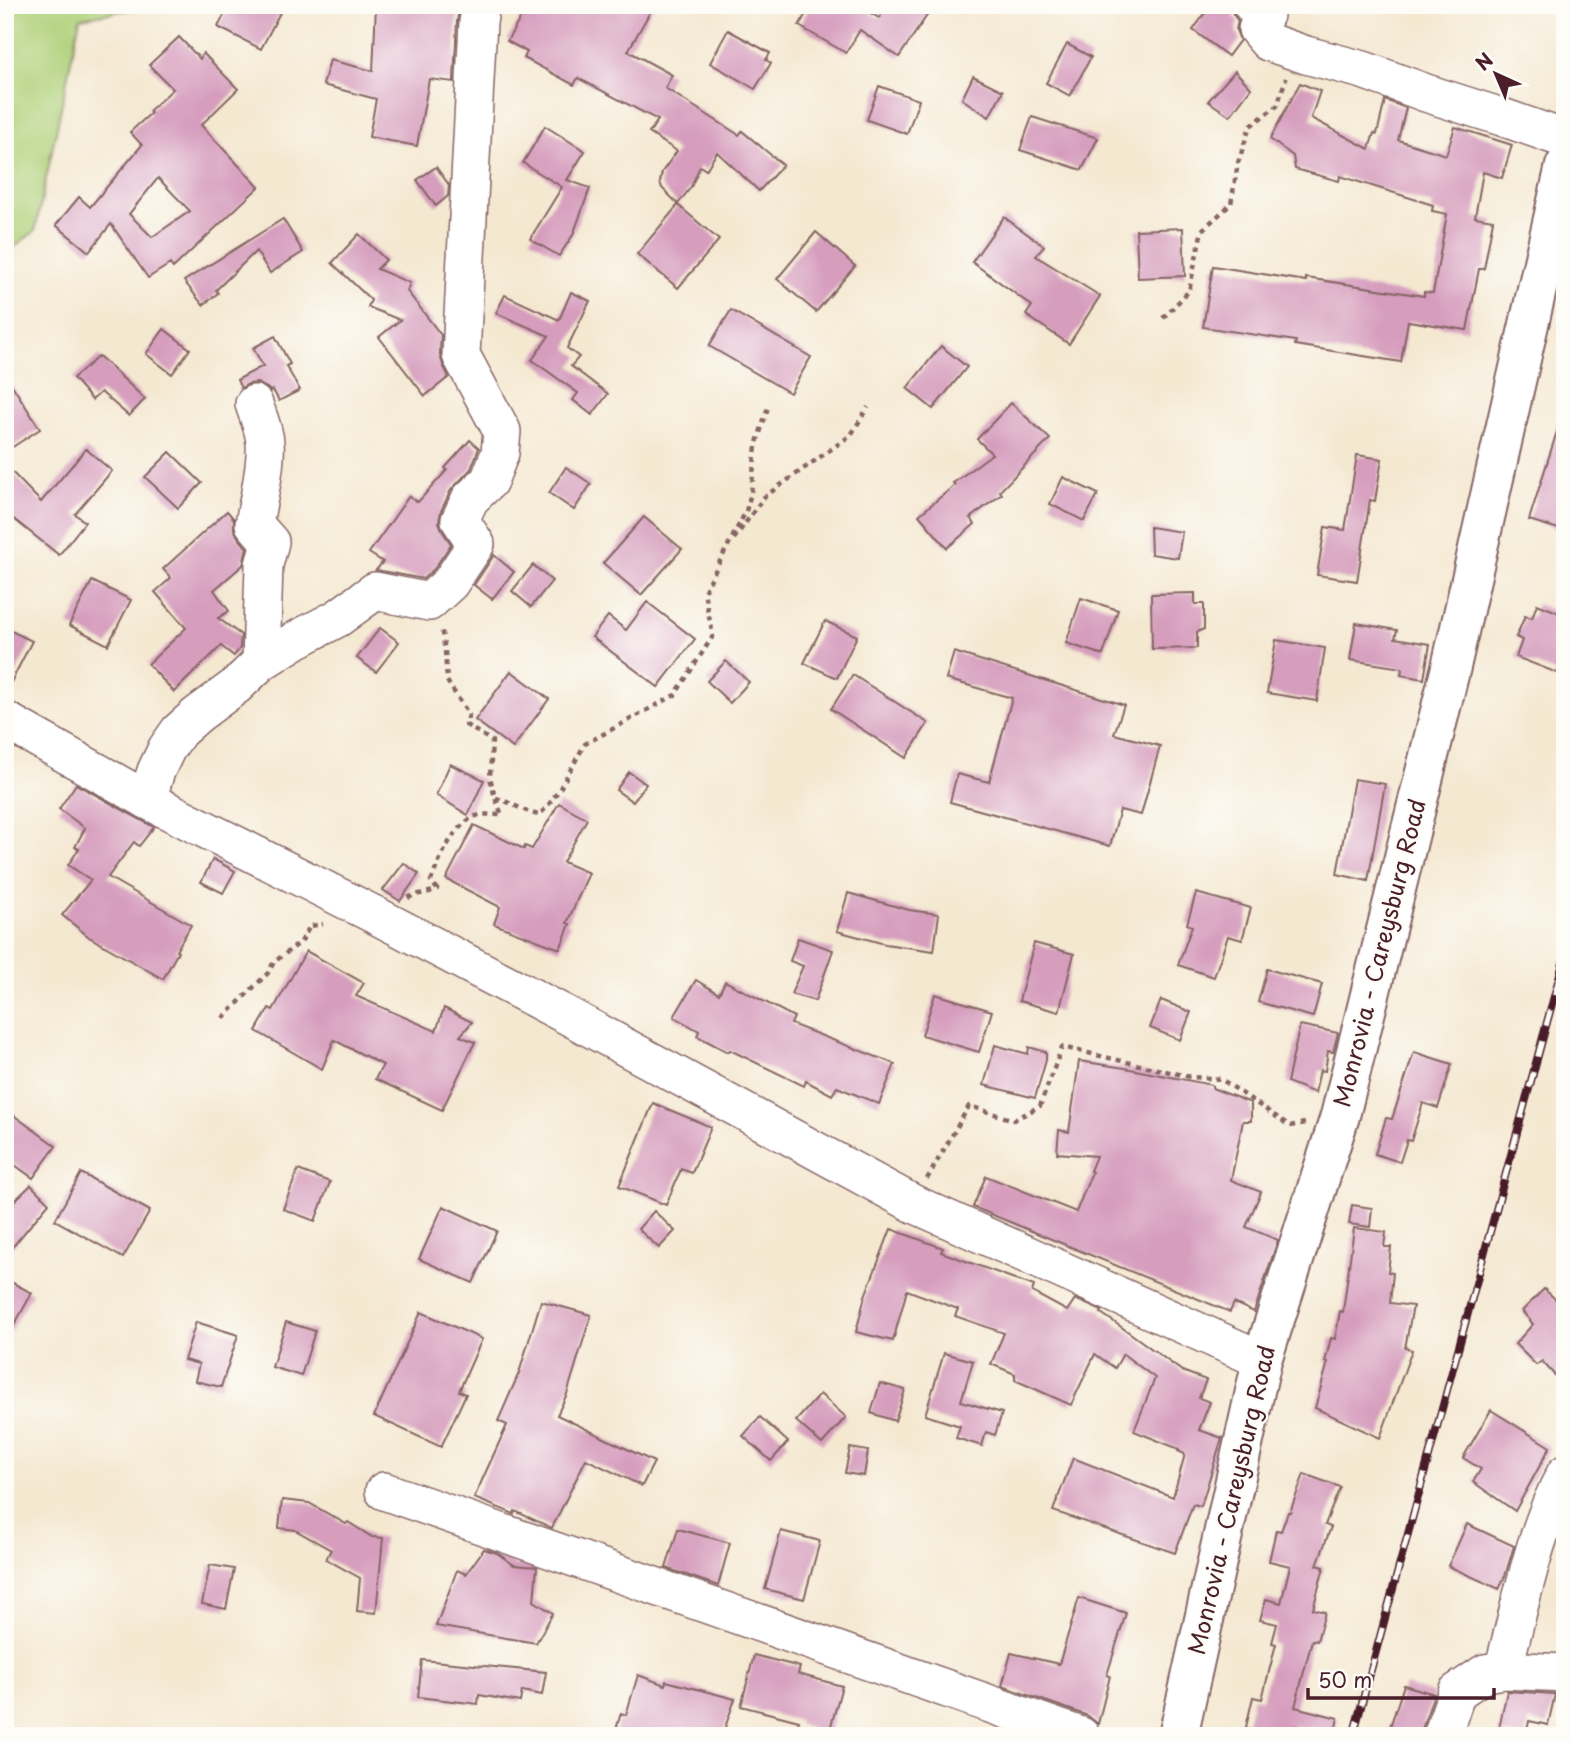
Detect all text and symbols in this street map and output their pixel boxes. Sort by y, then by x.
north arrow [1462,38,1532,108]
text: N [1468,46,1499,76]
street label: Monrovia - Careysburg Road [1323,795,1434,1110]
street label: Monrovia - Careysburg Road [1178,1342,1283,1658]
scale bar [1308,1657,1493,1701]
text: 50 m [1318,1663,1372,1695]

